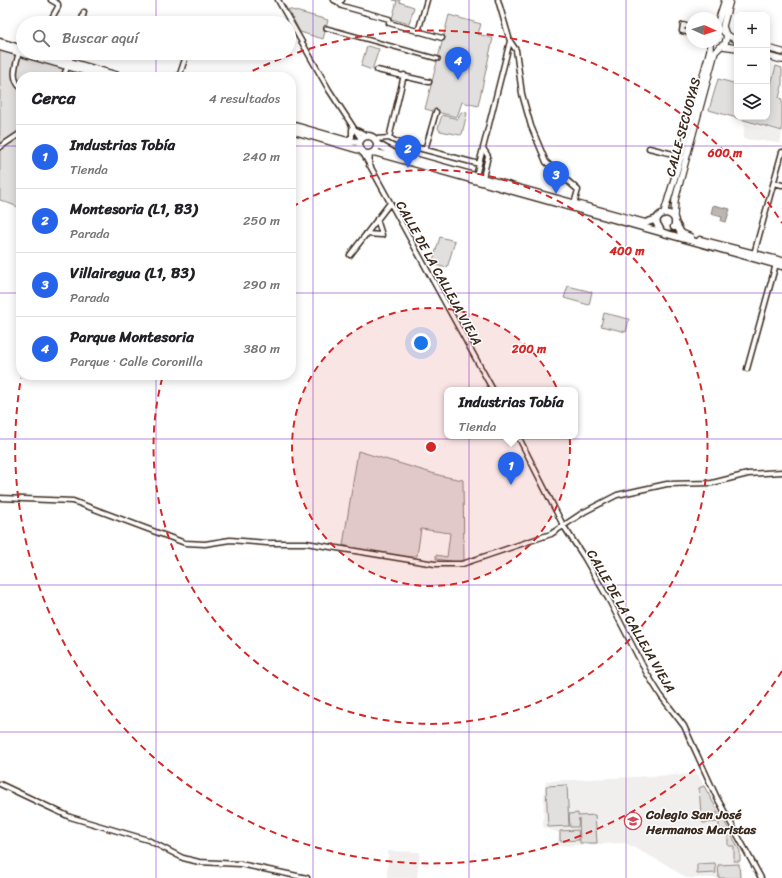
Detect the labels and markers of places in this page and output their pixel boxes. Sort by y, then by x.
pin: 4 [445,47,471,80]
pin: 2 [395,135,421,168]
pin: 3 [543,161,569,194]
centre of rings [424,440,438,454]
pin: 1 [498,452,524,485]
place label: Colegio San José Hermanos Maristas [645,803,757,841]
school or university icon: Colegio San José Hermanos Maristas [623,811,643,831]

